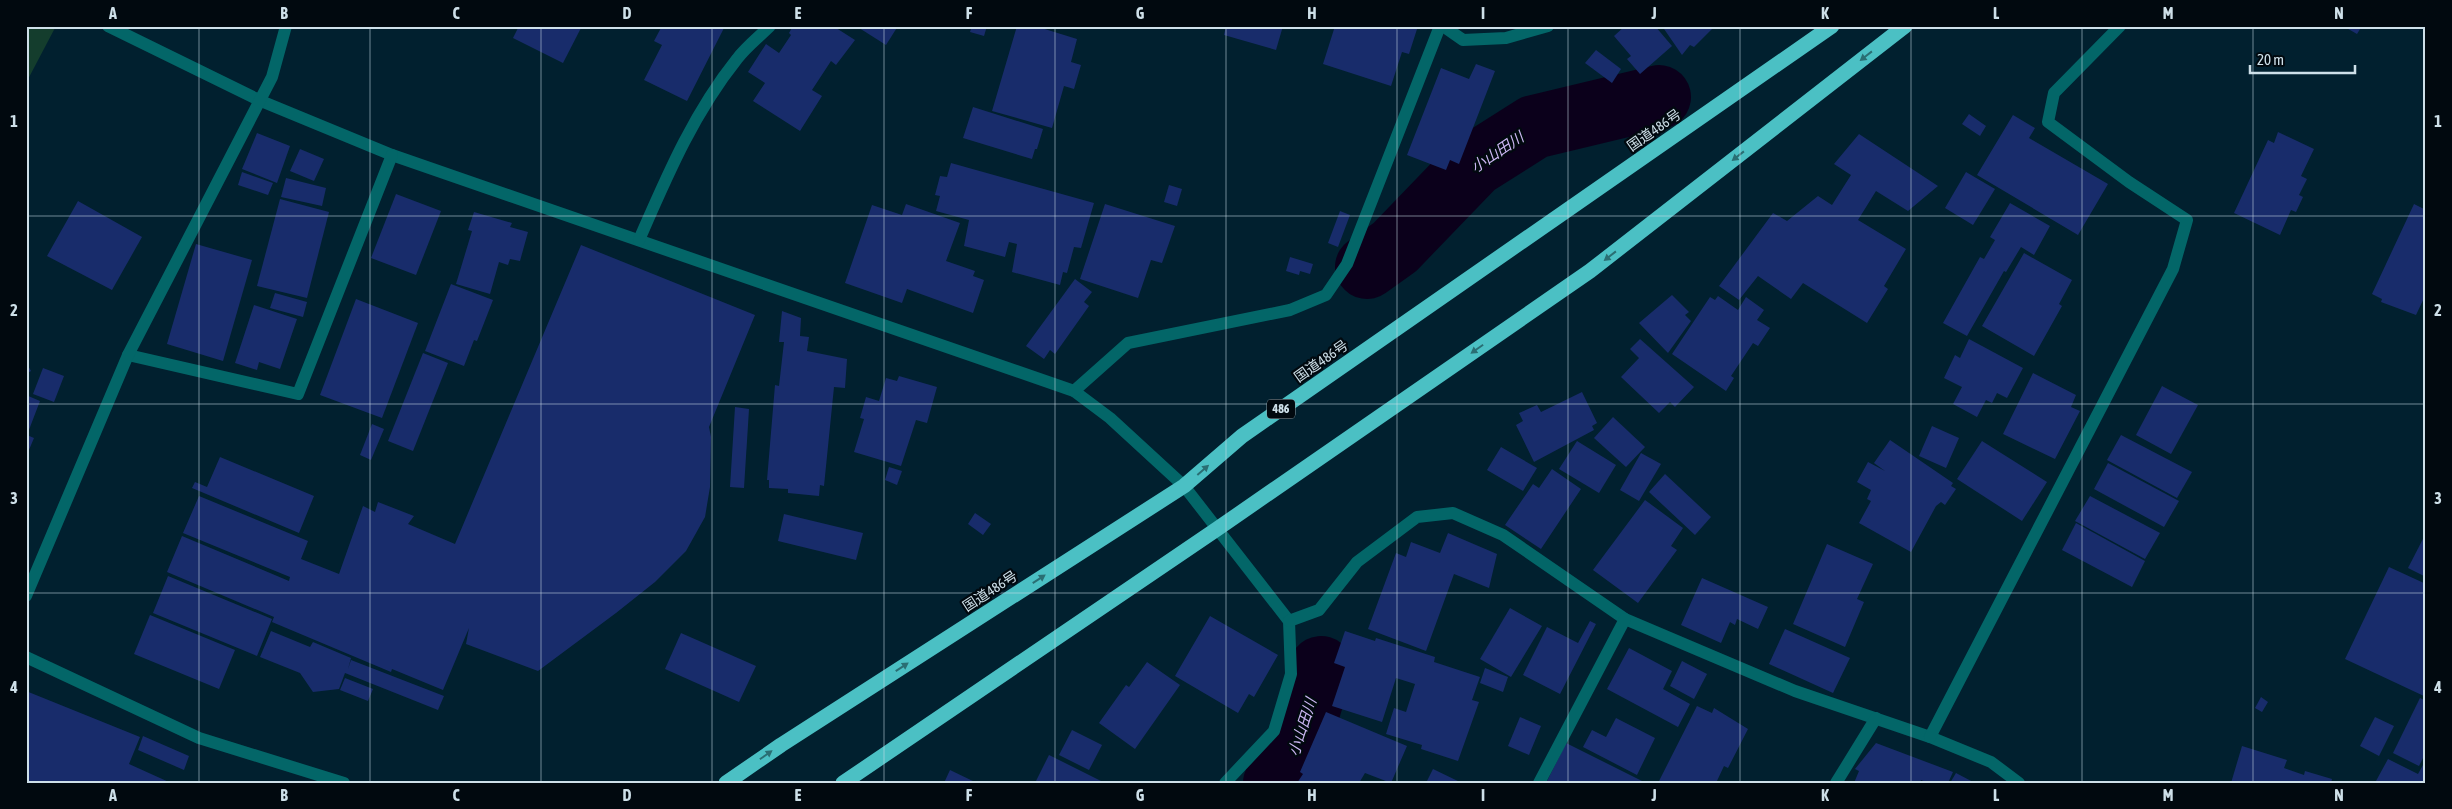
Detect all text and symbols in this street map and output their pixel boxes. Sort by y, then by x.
text: A [108,4,117,22]
text: B [280,4,288,22]
text: C [452,4,460,22]
text: D [623,4,632,22]
text: E [795,4,802,22]
text: F [966,4,973,22]
text: G [1136,4,1145,22]
text: H [1307,4,1317,22]
text: I [1481,4,1485,22]
text: J [1650,4,1657,22]
text: K [1821,4,1829,22]
text: L [1993,4,2000,22]
text: M [2163,4,2173,22]
text: N [2334,4,2344,22]
scale bar [2250,42,2354,74]
one-way arrow [1860,51,1873,62]
text: 20 m [2257,51,2284,68]
street label: 国道486号 [1624,106,1684,154]
text: 1 [10,112,18,130]
text: 1 [2434,112,2442,130]
water label: 小山田川 [1467,127,1528,176]
one-way arrow [1731,151,1745,161]
one-way arrow [1603,251,1617,261]
text: 2 [10,301,18,319]
text: 2 [2434,301,2442,319]
street label: 国道486号 [1291,337,1351,385]
one-way arrow [1470,344,1484,354]
road number: 486 [1267,399,1295,418]
one-way arrow [1197,464,1210,475]
text: 3 [10,489,18,507]
text: 3 [2434,489,2442,507]
street label: 国道486号 [960,567,1020,615]
one-way arrow [1033,574,1046,584]
one-way arrow [896,662,909,671]
text: 4 [9,678,18,696]
text: 4 [2433,678,2442,696]
water label: 小山田川 [1285,694,1320,758]
one-way arrow [759,750,773,760]
text: A [108,786,117,804]
text: B [280,786,288,804]
text: C [452,786,460,804]
text: D [623,786,632,804]
text: E [795,786,802,804]
text: F [966,786,973,804]
text: G [1136,786,1145,804]
text: H [1307,786,1317,804]
text: I [1481,786,1485,804]
text: J [1650,786,1657,804]
text: K [1821,786,1829,804]
text: L [1993,786,2000,804]
text: M [2163,786,2173,804]
text: N [2334,786,2344,804]

